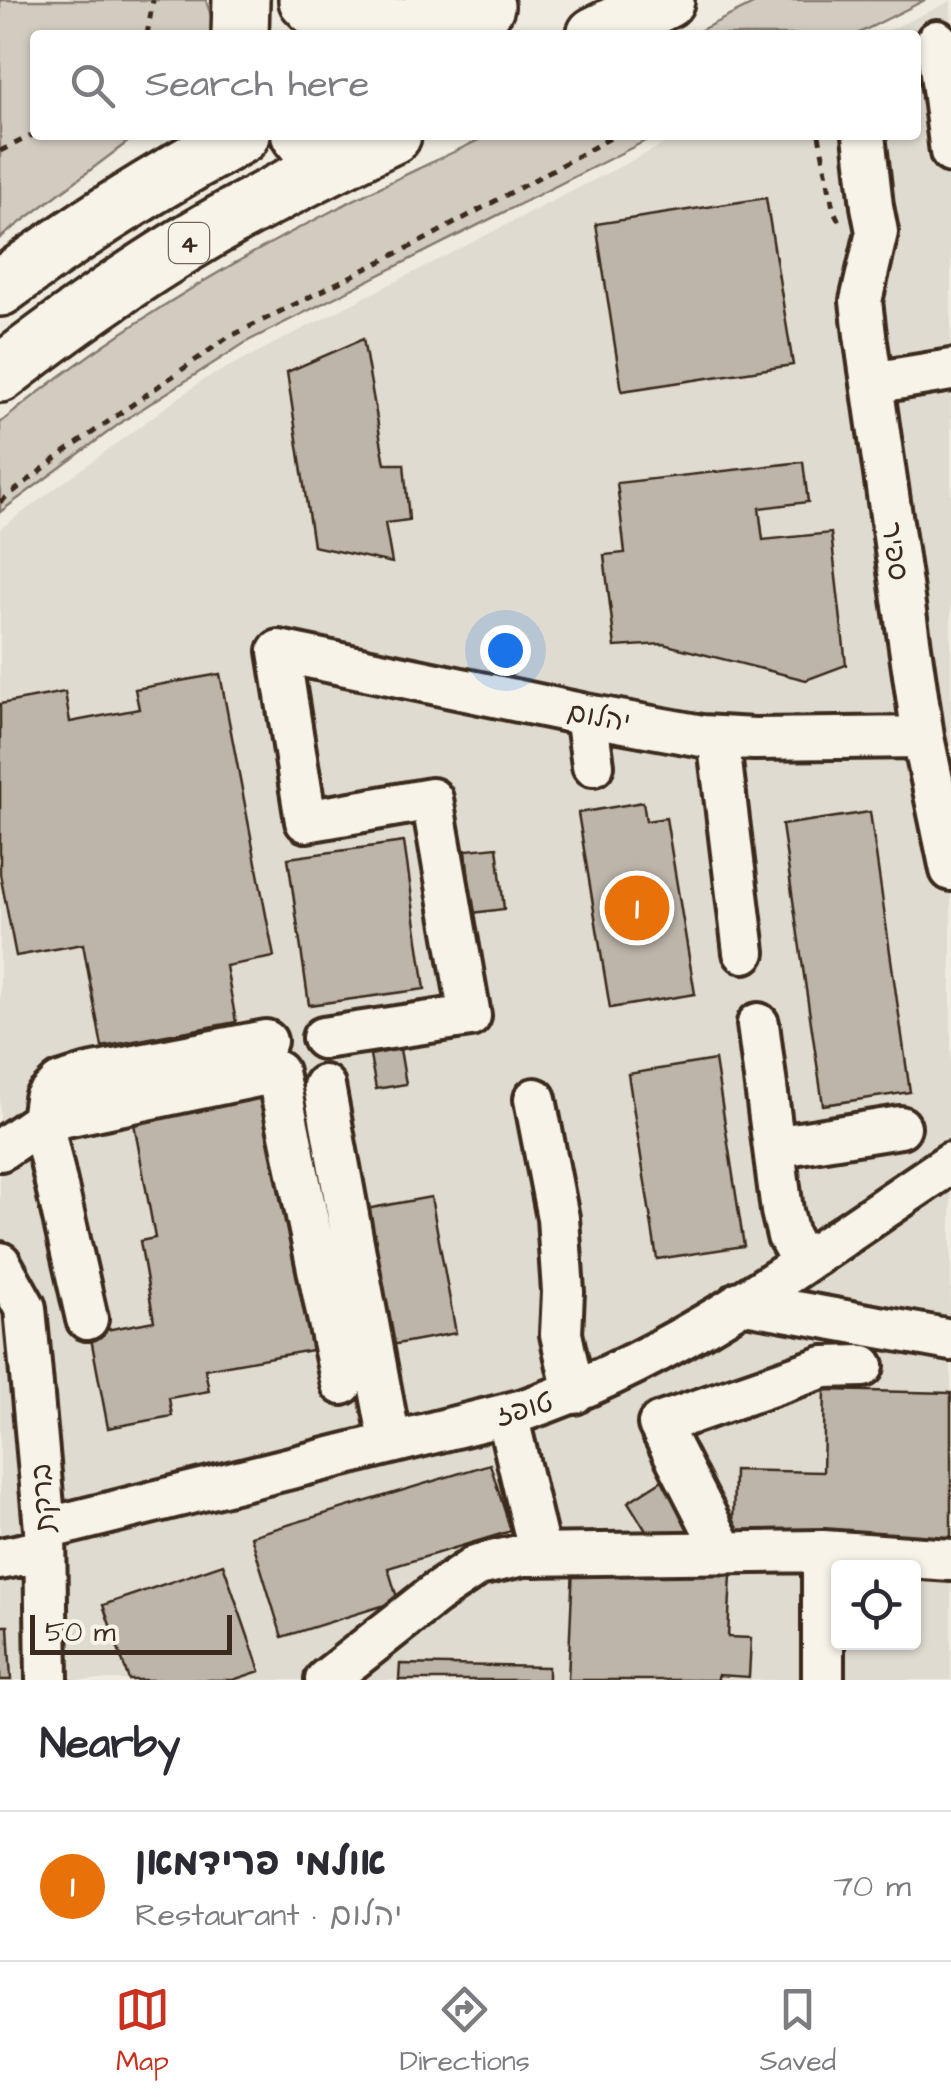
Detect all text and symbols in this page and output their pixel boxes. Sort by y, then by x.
search box [30,30,921,140]
icon: search [65,58,120,113]
text: Search here [145,59,369,111]
road number: 4 [169,223,209,263]
street label: ספיר [871,519,918,583]
your location [480,625,531,676]
street label: יהלום [564,693,633,742]
pin: 1 [604,870,670,946]
street label: טופז [491,1383,558,1436]
street label: ברקת [22,1462,65,1535]
map controls [831,1560,921,1650]
button: locate [831,1560,921,1650]
scale bar [30,1610,232,1654]
text: 50 m [45,1613,116,1652]
text: Nearby [40,1716,180,1774]
text: אולמי פרידמאן [135,1837,386,1889]
text: 1 [70,1864,75,1909]
text: 70 m [833,1864,911,1909]
text: Restaurant · יהלום [135,1893,402,1938]
tab: Map [115,1982,170,2081]
tab: Directions [400,1982,530,2081]
tab: Saved [760,1982,836,2081]

